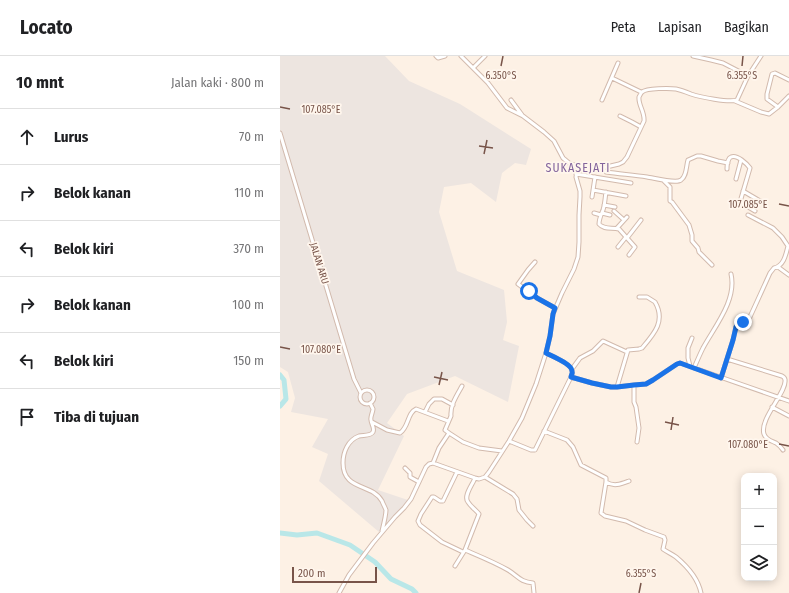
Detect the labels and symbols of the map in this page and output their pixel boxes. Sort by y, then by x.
text: 6.350°S [485,70,517,82]
text: 6.355°S [727,70,757,82]
text: 107.085°E [301,104,341,116]
district label: SUKASEJATI [546,161,610,175]
text: 107.085°E [728,199,768,211]
street label: JALAN ARU [307,241,331,286]
route start [520,282,538,300]
route end [734,313,752,331]
text: 107.080°E [301,344,341,356]
text: 107.080°E [728,439,768,451]
scale bar [292,565,377,584]
text: 6.355°S [626,568,656,580]

